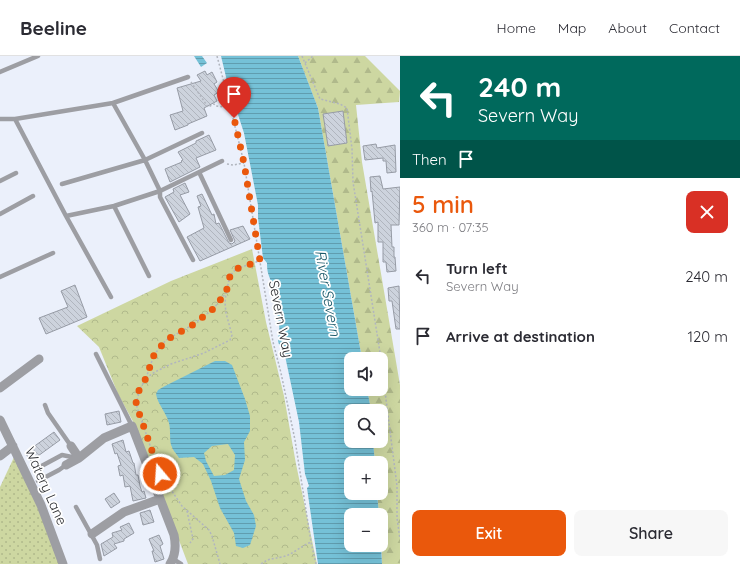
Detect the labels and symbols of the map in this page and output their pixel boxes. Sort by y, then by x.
pin [217,77,251,118]
water label: River Severn [311,248,345,338]
street label: Severn Way [265,279,297,359]
street label: Watery Lane [21,444,71,528]
position arrow [139,453,181,495]

